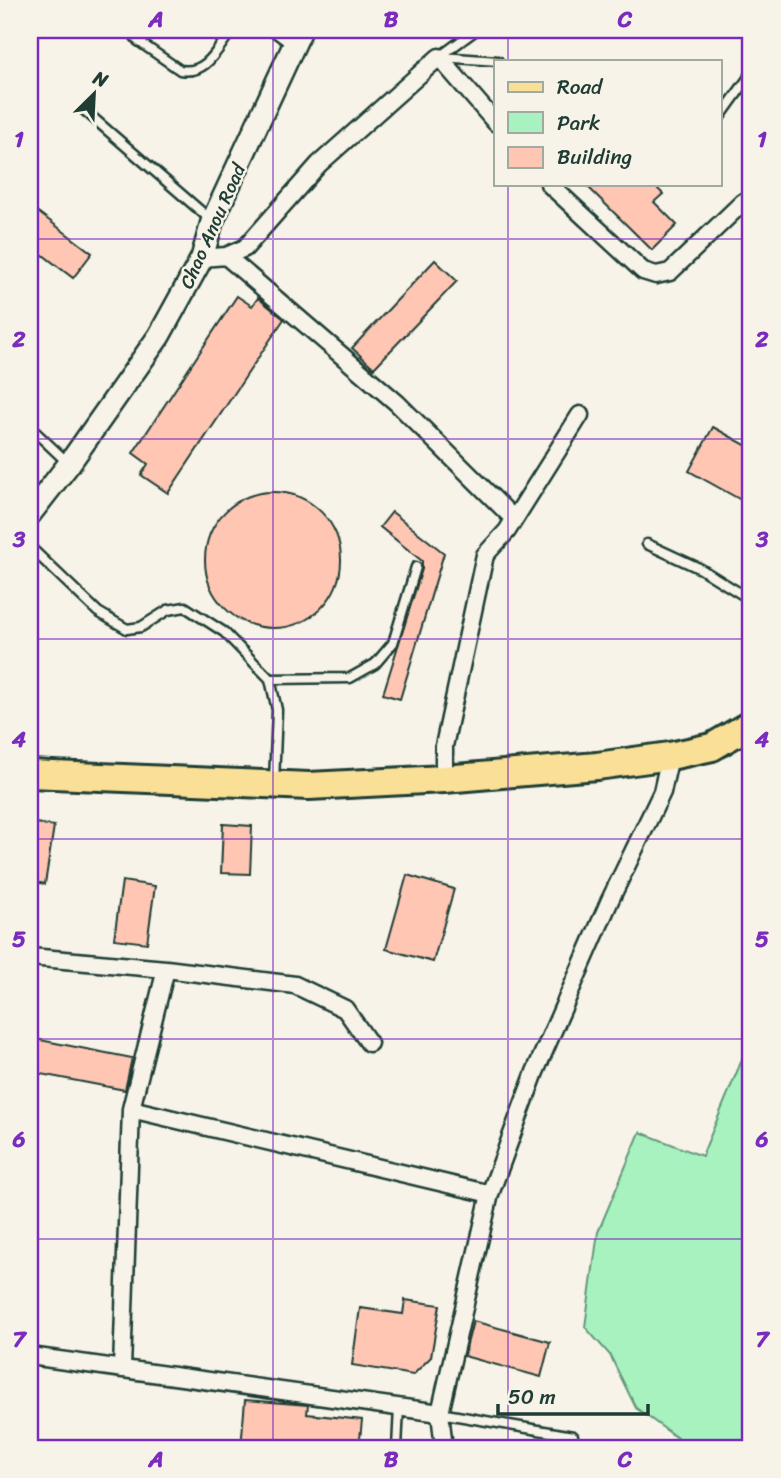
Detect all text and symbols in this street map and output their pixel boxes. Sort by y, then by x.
text: A [147,0,164,40]
text: B [384,0,399,40]
text: C [617,0,633,40]
north arrow [60,60,130,130]
legend [494,60,722,186]
text: N [87,61,114,97]
text: Road [557,68,604,106]
text: Park [557,104,600,142]
text: 1 [14,119,24,160]
text: 1 [757,119,767,160]
text: Building [557,138,633,176]
street label: Chao Anou Road [170,157,256,294]
text: 2 [11,319,26,360]
text: 2 [754,319,769,360]
text: 3 [12,519,26,560]
text: 3 [755,519,769,560]
text: 4 [11,719,27,760]
text: 4 [754,719,770,760]
text: 5 [12,919,26,960]
text: 5 [755,919,769,960]
text: 6 [11,1119,26,1160]
text: 6 [754,1119,769,1160]
text: 7 [12,1319,27,1360]
text: 7 [755,1319,770,1360]
scale bar [498,1373,648,1417]
text: 50 m [508,1378,556,1416]
text: A [147,1439,164,1478]
text: B [384,1439,399,1478]
text: C [617,1439,633,1478]

